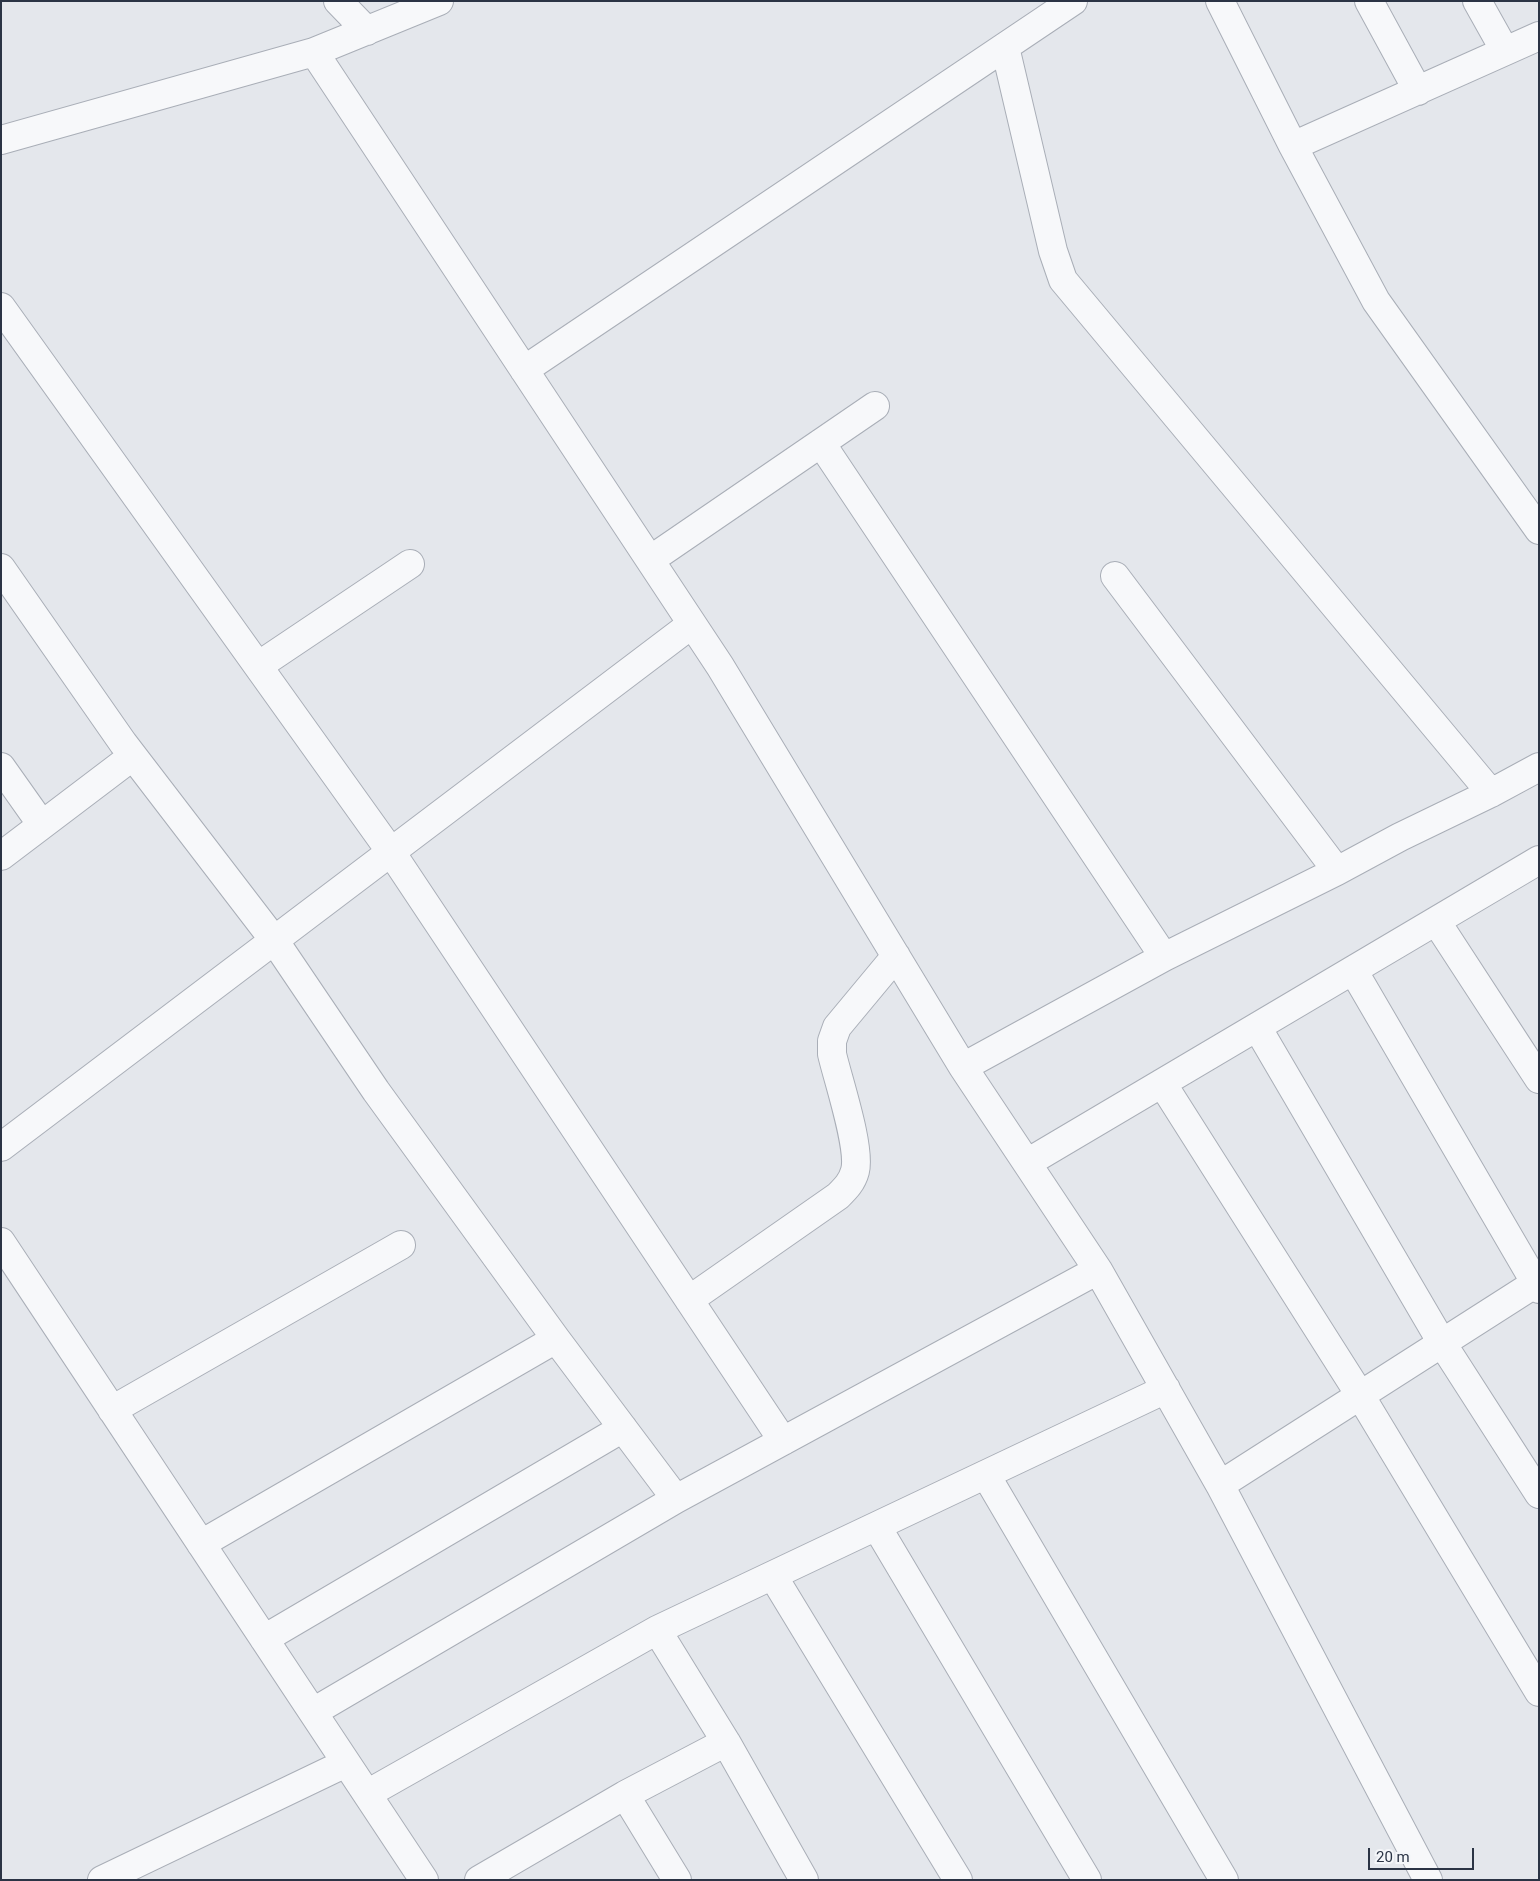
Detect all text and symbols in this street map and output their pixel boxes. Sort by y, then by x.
scale bar [1370,1838,1476,1870]
text: 20 m [1376,1848,1410,1866]

